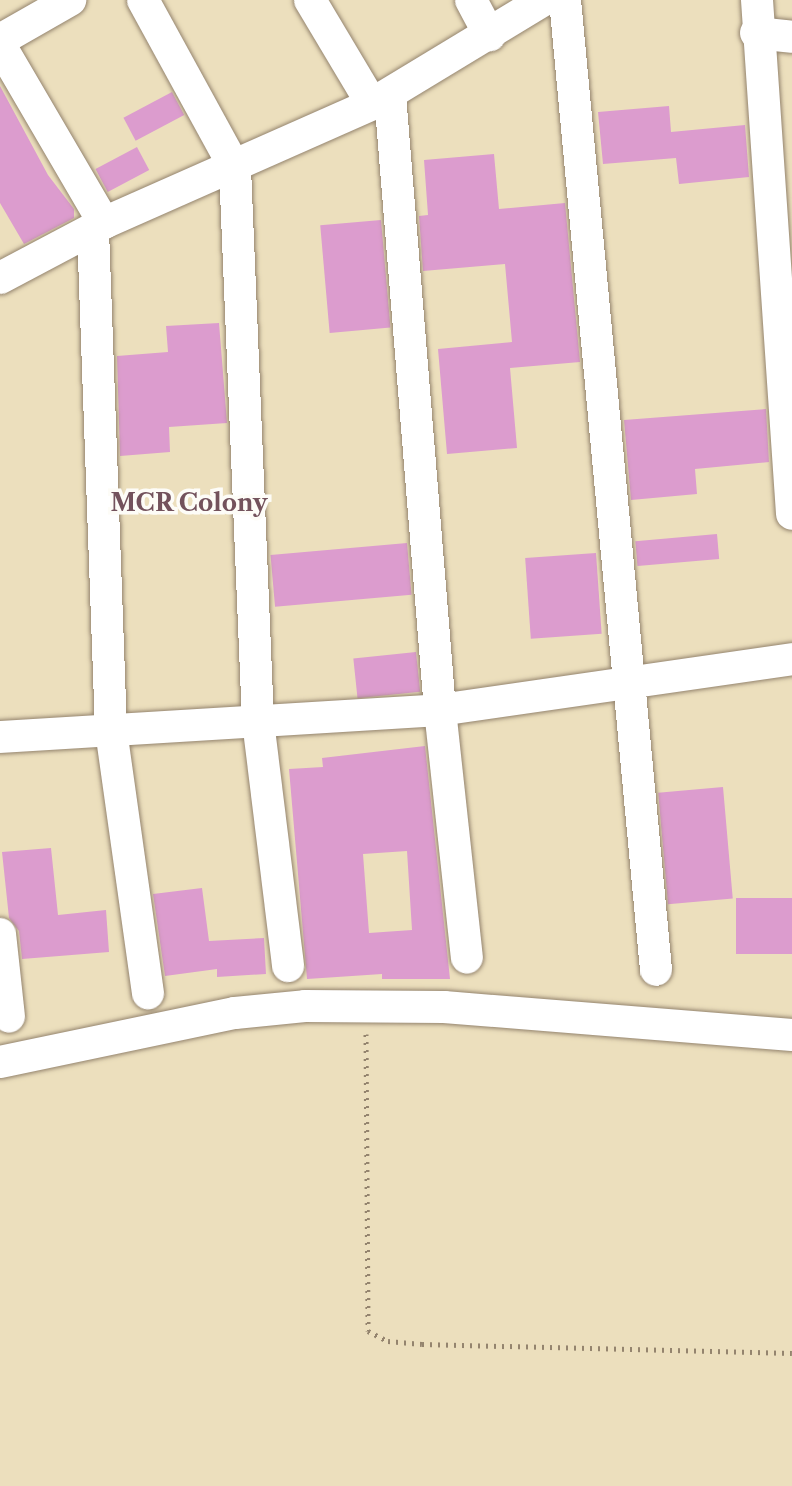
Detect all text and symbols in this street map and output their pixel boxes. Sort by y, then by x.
district label: MCR Colony [110,489,268,517]

